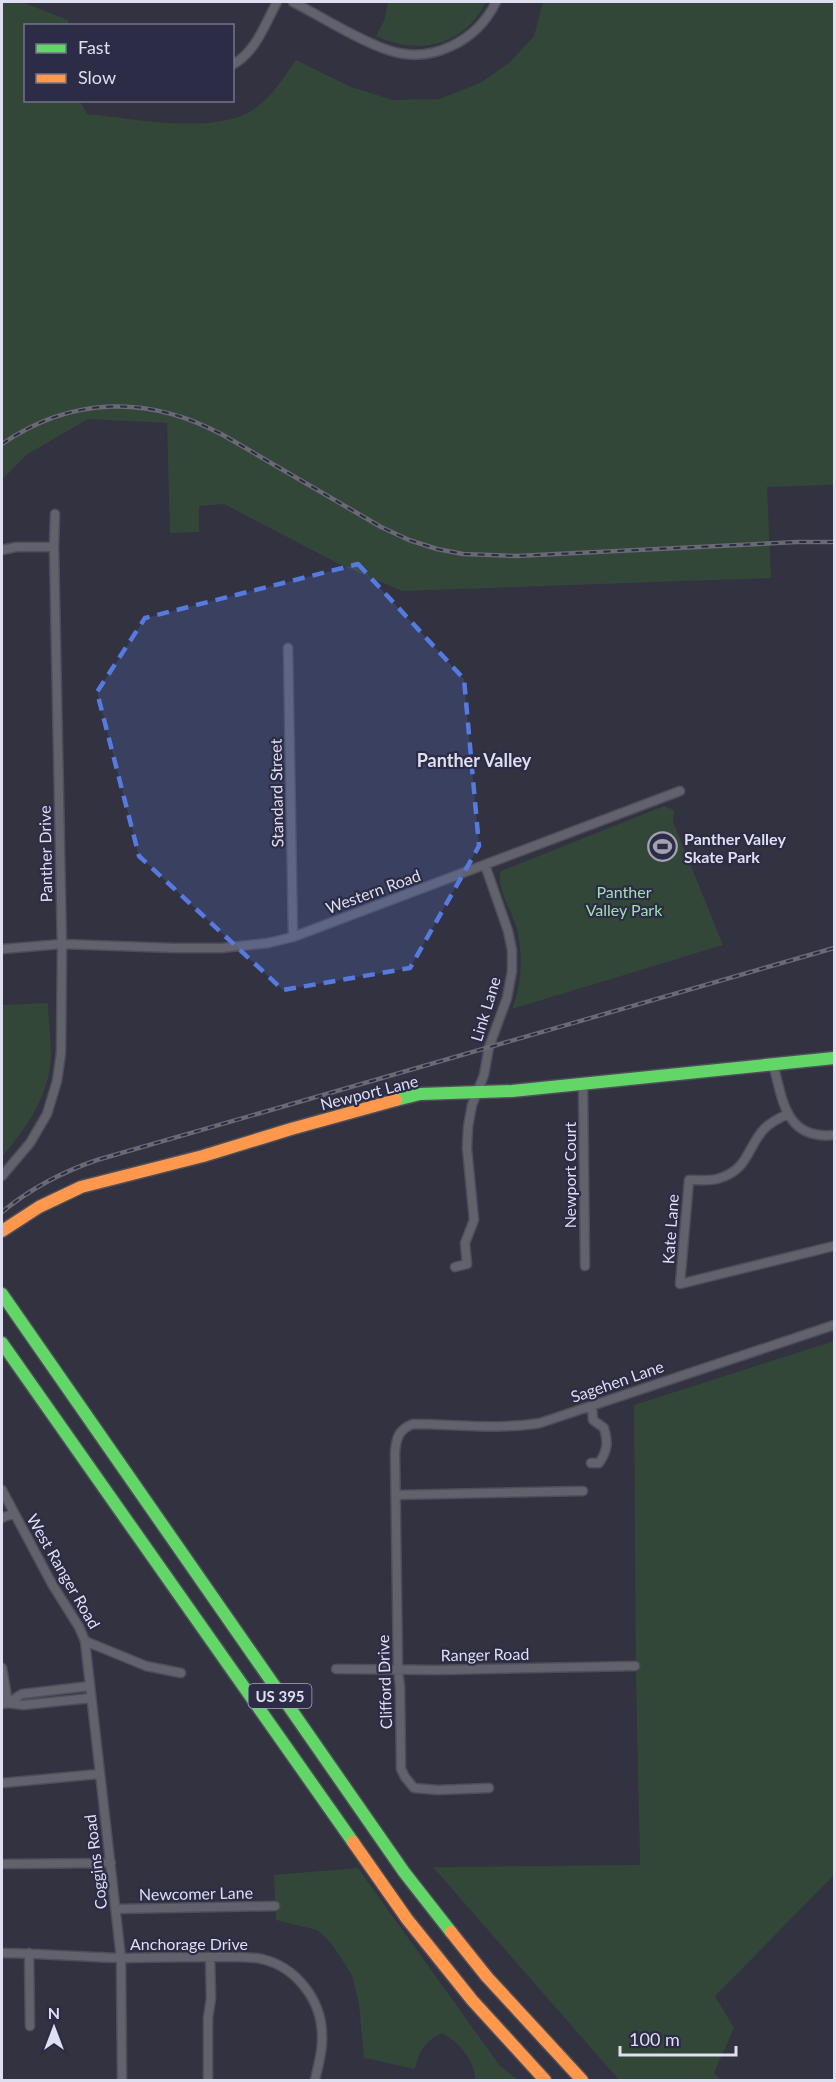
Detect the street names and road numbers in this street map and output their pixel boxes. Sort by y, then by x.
street label: Standard Street [266,738,286,847]
street label: Panther Drive [35,805,55,903]
street label: Western Road [323,865,423,917]
street label: Link Lane [466,974,504,1044]
street label: Newport Lane [318,1071,420,1113]
street label: Newport Court [560,1121,579,1228]
street label: Kate Lane [658,1193,682,1265]
street label: Sagehen Lane [568,1356,666,1406]
street label: West Ranger Road [23,1510,105,1632]
street label: Clifford Drive [373,1634,395,1730]
street label: Ranger Road [441,1644,529,1664]
road number: US 395 [248,1684,312,1708]
street label: Coggins Road [80,1813,110,1911]
street label: Newcomer Lane [139,1883,253,1903]
street label: Anchorage Drive [130,1934,248,1953]

